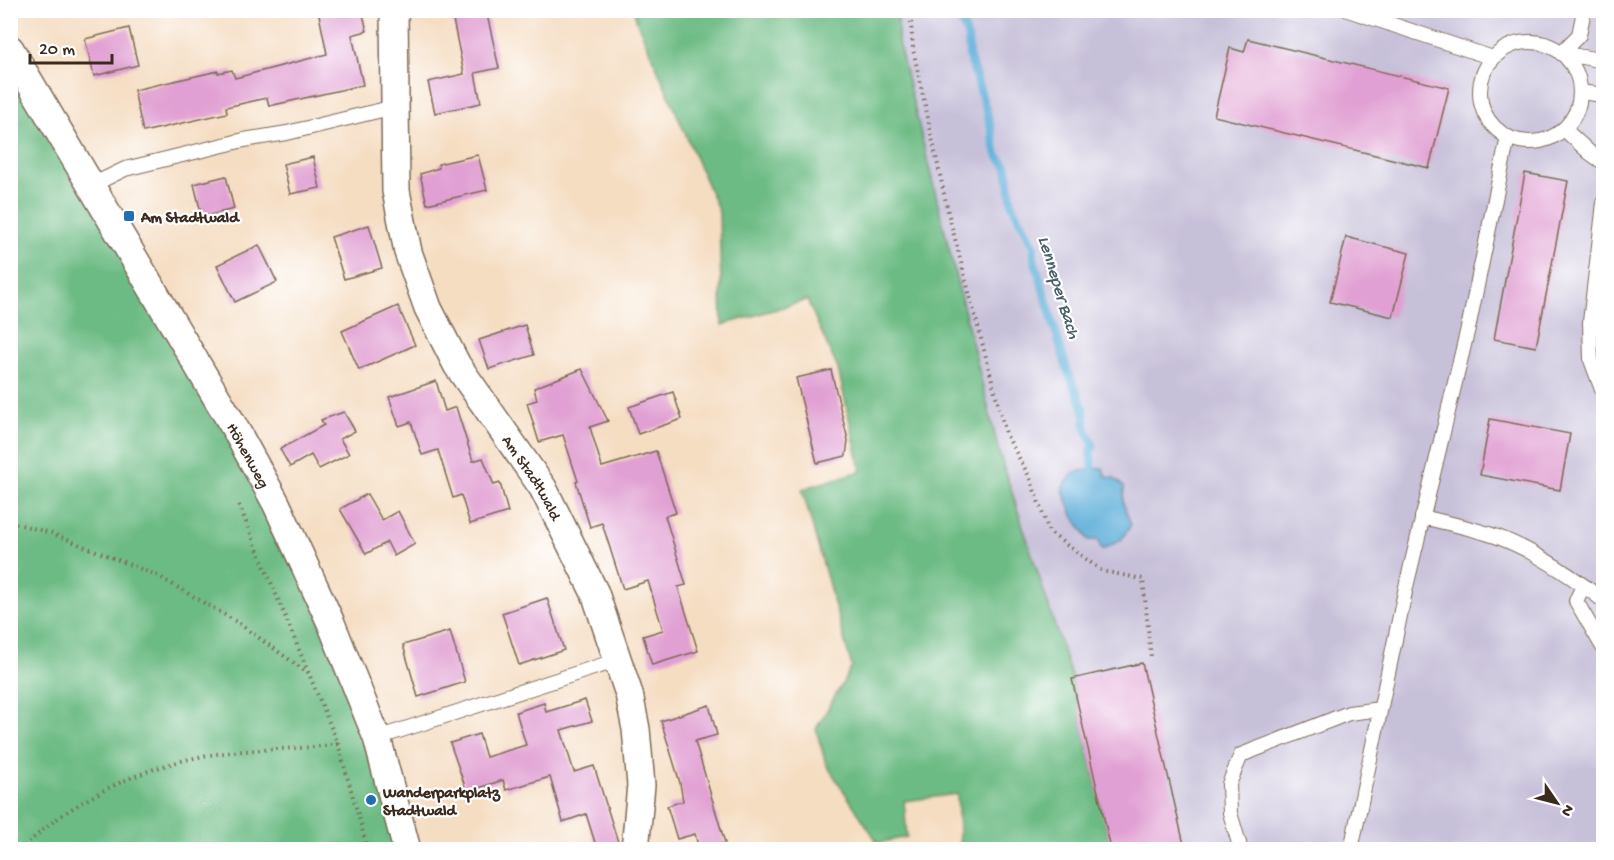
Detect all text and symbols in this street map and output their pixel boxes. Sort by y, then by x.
scale bar [30,27,112,65]
text: 20 m [39,40,75,61]
marker: Am Stadtwald [122,209,136,223]
place label: Am Stadtwald [140,210,240,229]
water label: Lenneper Bach [1032,234,1083,342]
street label: Höhenweg [221,420,272,492]
street label: Am Stadtwald [496,433,564,526]
north arrow [1527,773,1587,833]
place label: Wanderparkplatz Stadtwald [382,785,501,822]
marker: Wanderparkplatz Stadtwald [364,793,378,807]
text: N [1555,800,1577,820]

